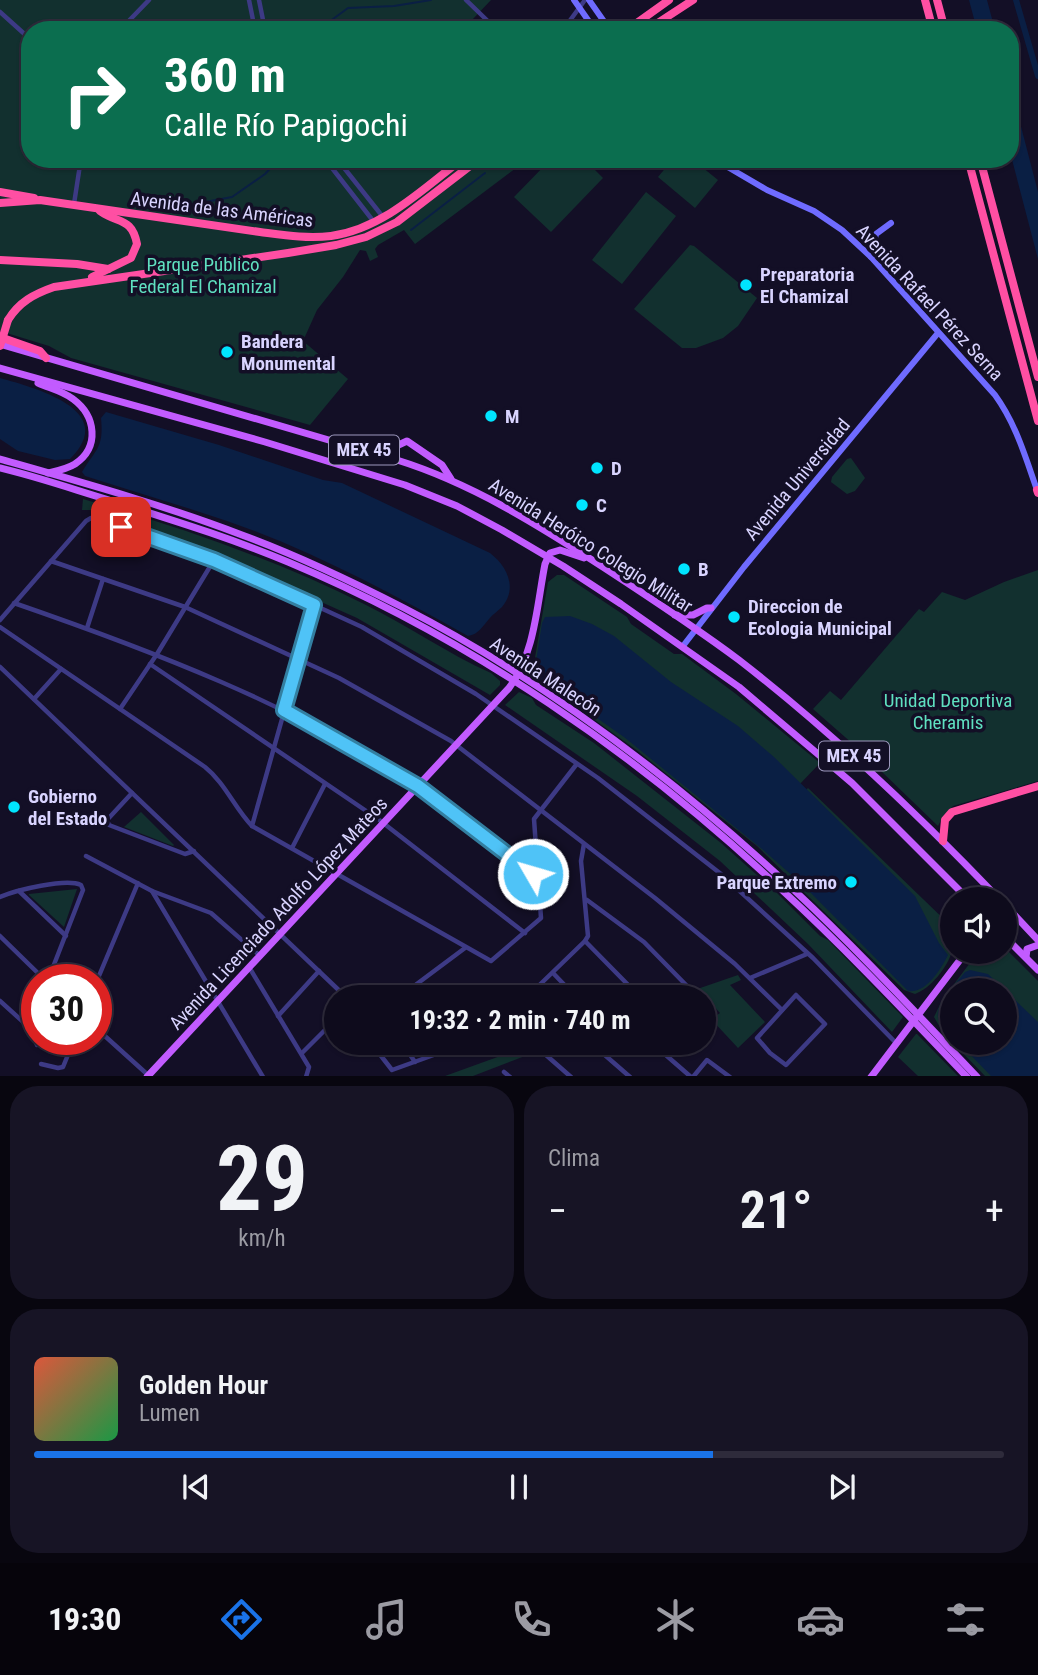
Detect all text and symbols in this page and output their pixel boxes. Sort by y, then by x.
text: 360 m [164,47,286,104]
icon: right [49,49,140,140]
text: Calle Río Papigochi [164,106,408,144]
street label: Avenida de las Américas [129,187,315,232]
street label: Avenida Rafael Pérez Serna [851,219,1008,385]
park label: Parque Público Federal El Chamizal [129,253,277,298]
place label: Preparatoria El Chamizal [760,263,854,308]
marker: Preparatoria El Chamizal [738,277,754,293]
place label: Bandera Monumental [241,330,336,375]
marker: Bandera Monumental [219,344,235,360]
place label: M [505,405,519,428]
marker: M [483,408,499,424]
street label: Avenida Universidad [740,414,855,545]
road number: MEX 45 [329,436,399,464]
place label: D [611,457,622,480]
marker: D [589,460,605,476]
street label: Avenida Heróico Colegio Militar [485,473,697,618]
place label: C [596,494,607,517]
pin [91,497,151,557]
marker: C [574,497,590,513]
icon: arrive [102,508,140,546]
place label: B [698,558,709,581]
marker: B [676,561,692,577]
place label: Direccion de Ecologia Municipal [748,595,892,640]
marker: Direccion de Ecologia Municipal [726,609,742,625]
street label: Avenida Malecón [486,632,606,721]
park label: Unidad Deportiva Cheramis [884,689,1012,734]
road number: MEX 45 [819,742,889,770]
place label: Gobierno del Estado [28,785,107,830]
street label: Avenida Licenciado Adolfo López Mateos [164,792,392,1034]
marker: Gobierno del Estado [6,799,22,815]
position arrow [496,837,570,911]
place label: Parque Extremo [716,871,837,894]
marker: Parque Extremo [843,874,859,890]
map controls [940,887,1017,1055]
button: sound [940,887,1017,964]
speed limit sign: 30 [21,964,112,1055]
button: search [940,978,1017,1055]
text: 19:32 · 2 min · 740 m [410,1005,630,1035]
text: 29 [216,1126,308,1232]
text: Clima [548,1145,600,1172]
text: 21° [740,1180,812,1241]
text: − [548,1189,567,1233]
text: + [985,1189,1004,1233]
text: km/h [238,1225,286,1252]
text: Golden Hour [139,1370,268,1400]
text: Lumen [139,1400,200,1427]
icon: previous [177,1468,215,1506]
icon: pause [500,1468,538,1506]
icon: next [823,1468,861,1506]
icon: directions [217,1595,266,1644]
icon: music [362,1595,411,1644]
icon: phone [507,1595,556,1644]
icon: climate [651,1595,700,1644]
icon: car [796,1595,845,1644]
icon: filters [941,1595,990,1644]
text: 19:30 [48,1600,121,1638]

